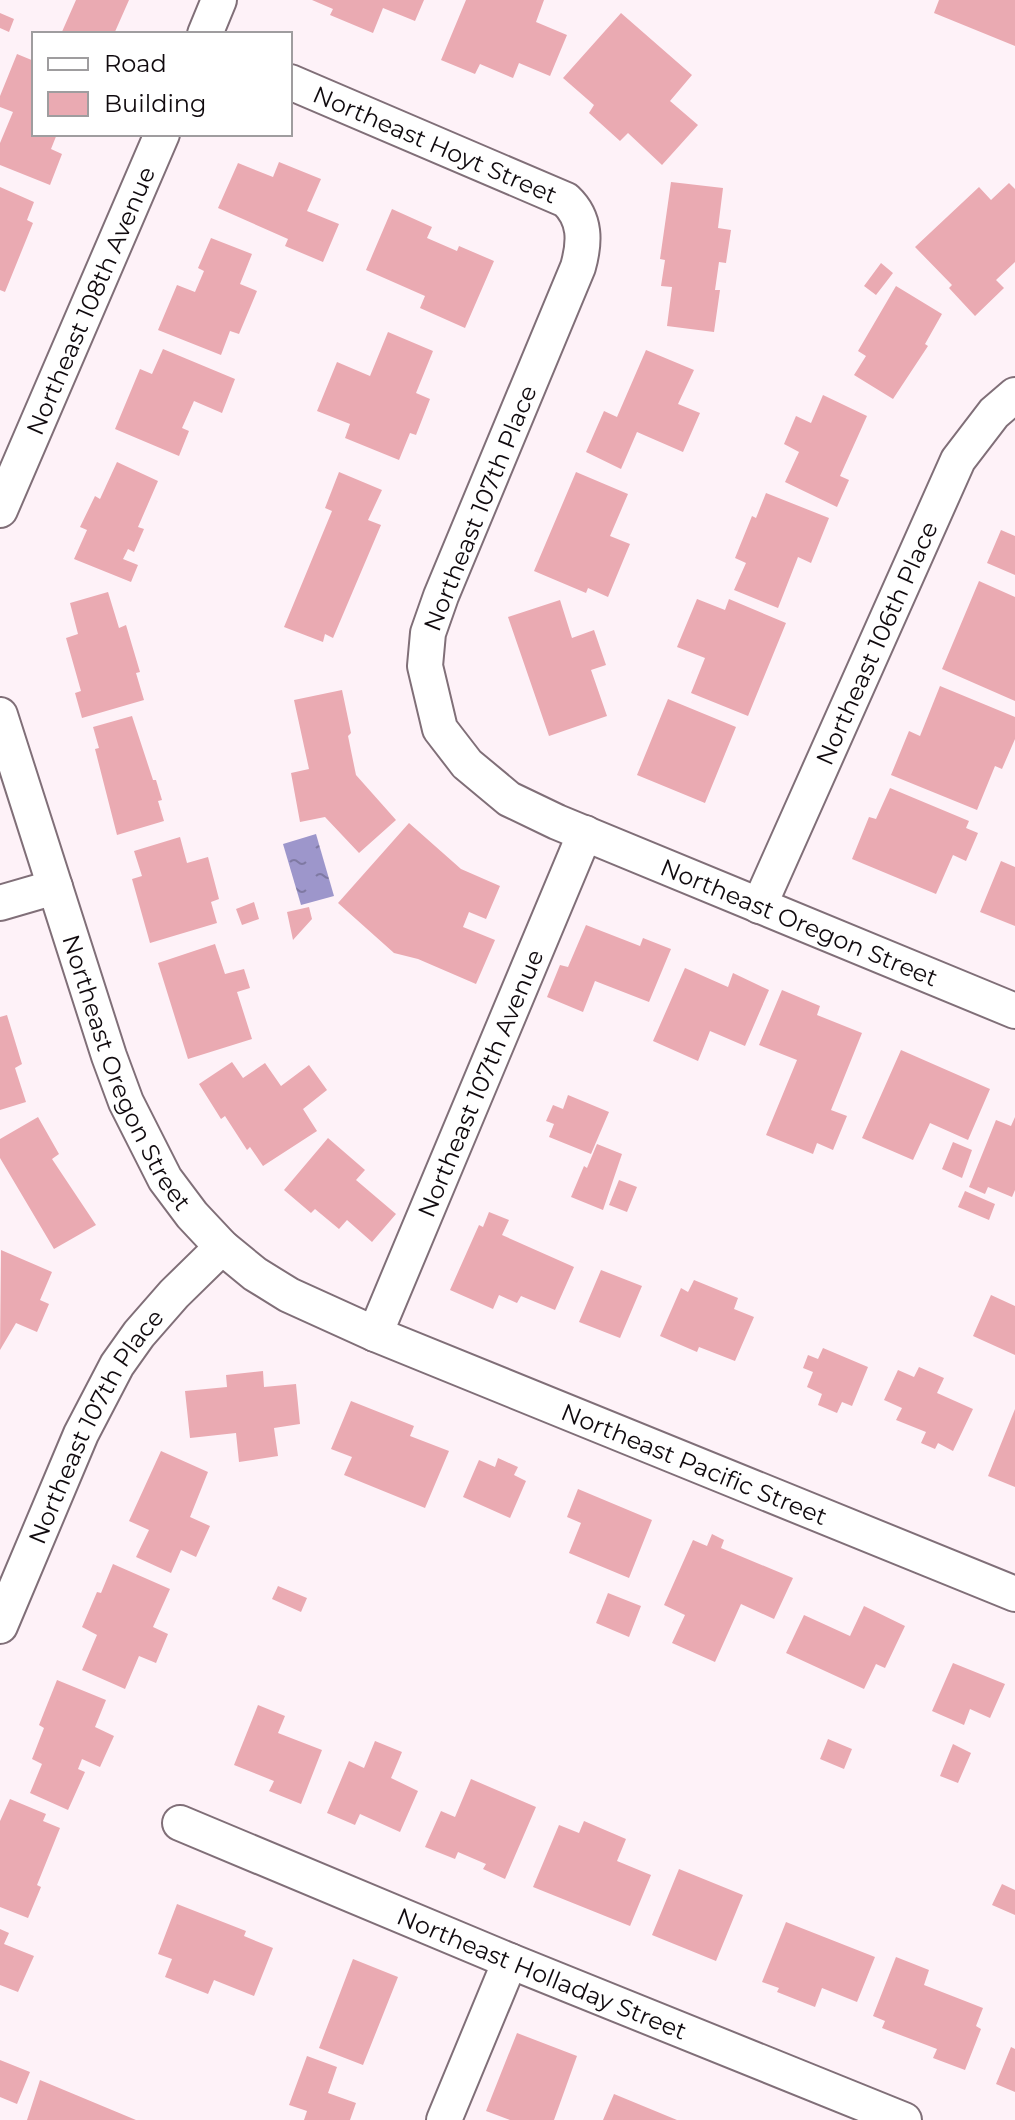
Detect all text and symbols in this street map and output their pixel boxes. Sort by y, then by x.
legend [32,32,292,136]
text: Road [104,49,167,78]
street label: Northeast Hoyt Street [309,79,562,209]
text: Building [104,89,207,118]
street label: Northeast 108th Avenue [20,162,161,439]
street label: Northeast 107th Place [417,381,543,635]
street label: Northeast 106th Place [809,517,943,769]
street label: Northeast Oregon Street [656,852,942,992]
street label: Northeast Oregon Street [57,931,198,1216]
street label: Northeast 107th Avenue [411,945,549,1221]
street label: Northeast 107th Place [22,1303,169,1548]
street label: Northeast Pacific Street [557,1397,832,1531]
street label: Northeast Holladay Street [393,1901,691,2045]

